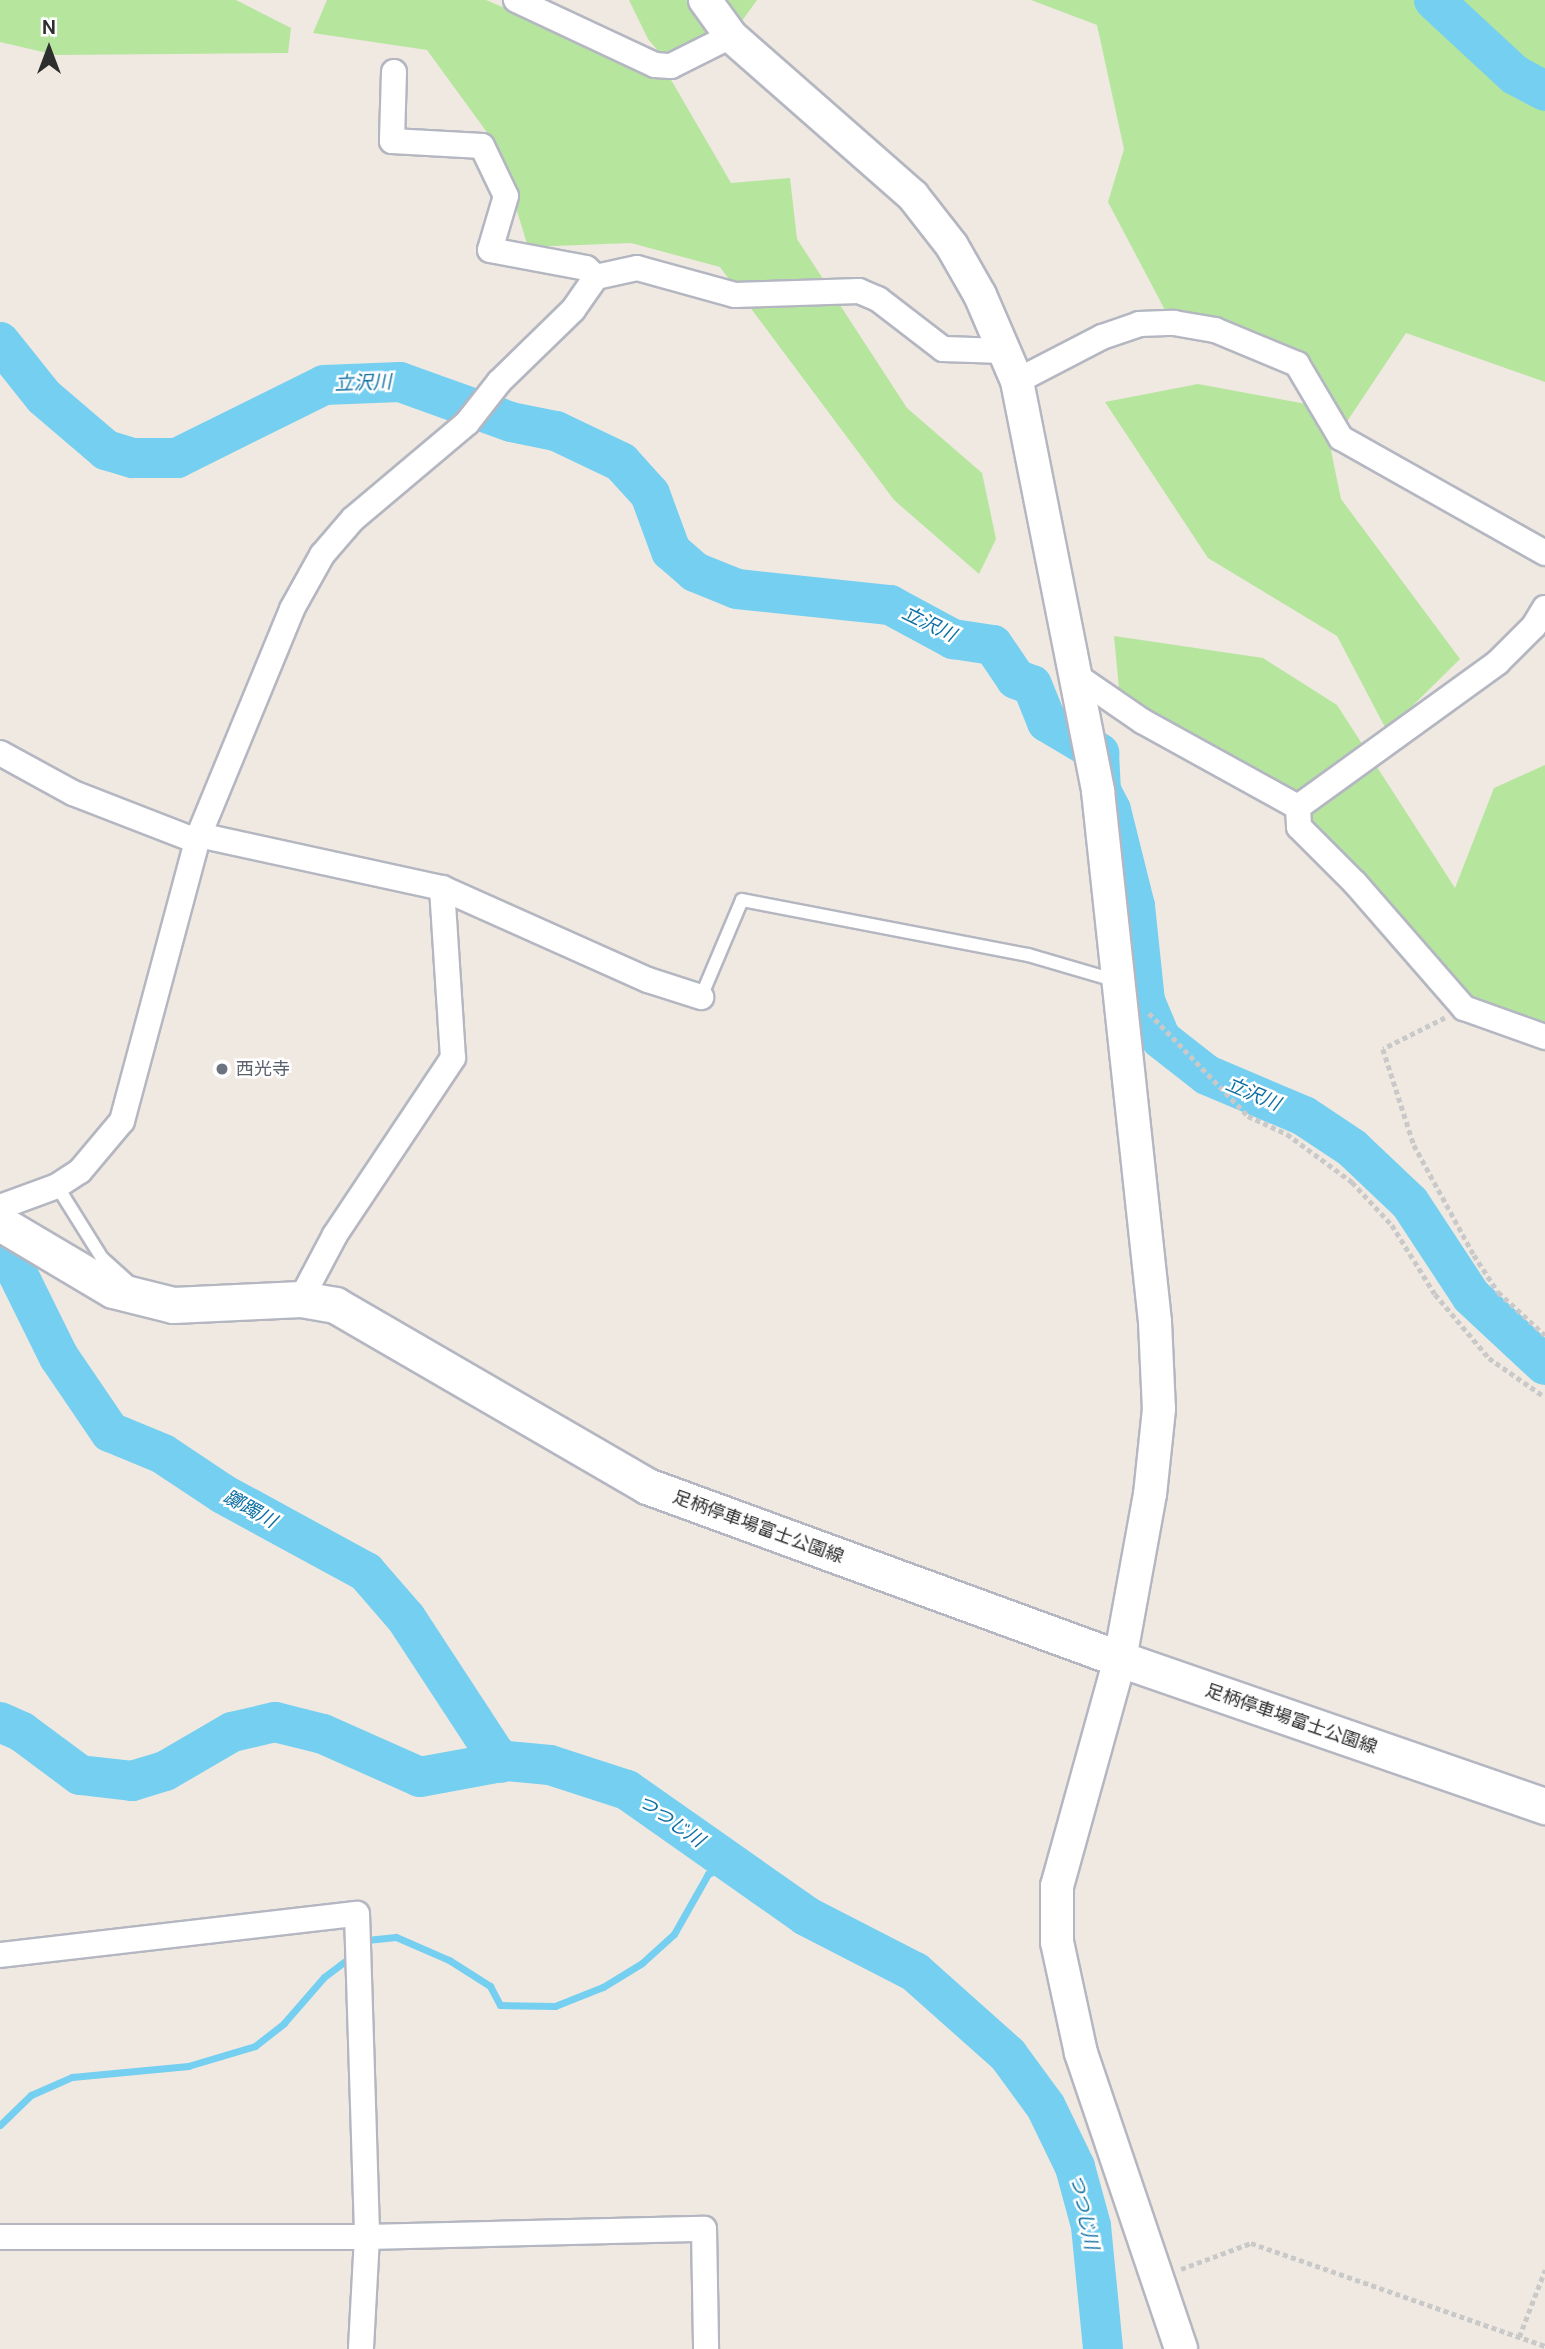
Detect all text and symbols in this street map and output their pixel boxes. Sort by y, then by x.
north arrow [14,14,84,84]
text: N [42,15,56,40]
water label: 立沢川 [334,371,392,395]
water label: 立沢川 [898,601,960,647]
place label: 西光寺 [236,1058,290,1080]
marker: 西光寺 [214,1061,230,1077]
water label: 立沢川 [1222,1072,1284,1116]
water label: 躑躅川 [220,1485,280,1533]
street label: 足柄停車場富士公園線 [670,1486,846,1568]
street label: 足柄停車場富士公園線 [1202,1679,1380,1759]
water label: つつじ川 [633,1790,709,1852]
water label: つつじ川 [1065,2172,1103,2252]

